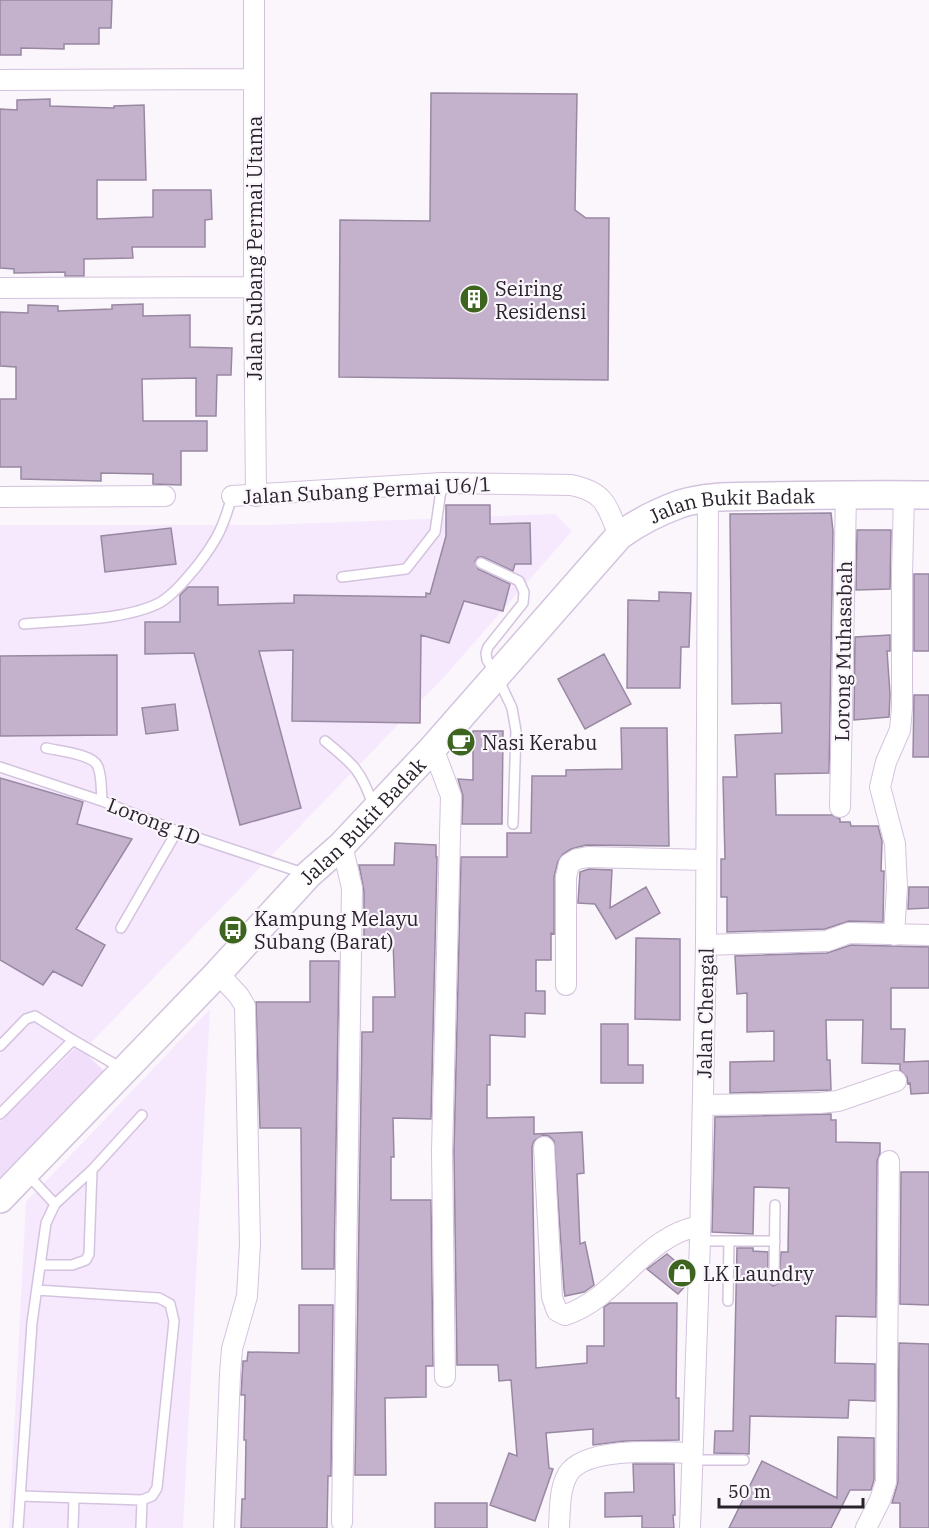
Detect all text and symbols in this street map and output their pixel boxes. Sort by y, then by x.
street label: Jalan Subang Permai Utama [241,115,268,381]
place label: Seiring Residensi [495,275,587,325]
building icon: Seiring Residensi [458,283,490,315]
street label: Jalan Subang Permai U6/1 [242,470,492,510]
street label: Jalan Bukit Badak [644,482,816,529]
street label: Lorong Muhasabah [828,560,858,742]
cafe icon: Nasi Kerabu [445,726,477,758]
place label: Nasi Kerabu [482,729,597,756]
street label: Jalan Bukit Badak [293,751,431,890]
street label: Lorong 1D [104,791,204,851]
place label: Kampung Melayu Subang (Barat) [254,905,419,955]
bus stop icon: Kampung Melayu Subang (Barat) [217,914,249,946]
street label: Jalan Chengal [690,947,720,1079]
shop icon: LK Laundry [666,1257,698,1289]
place label: LK Laundry [703,1260,814,1287]
scale bar [719,1471,863,1509]
text: 50 m [728,1480,771,1503]

